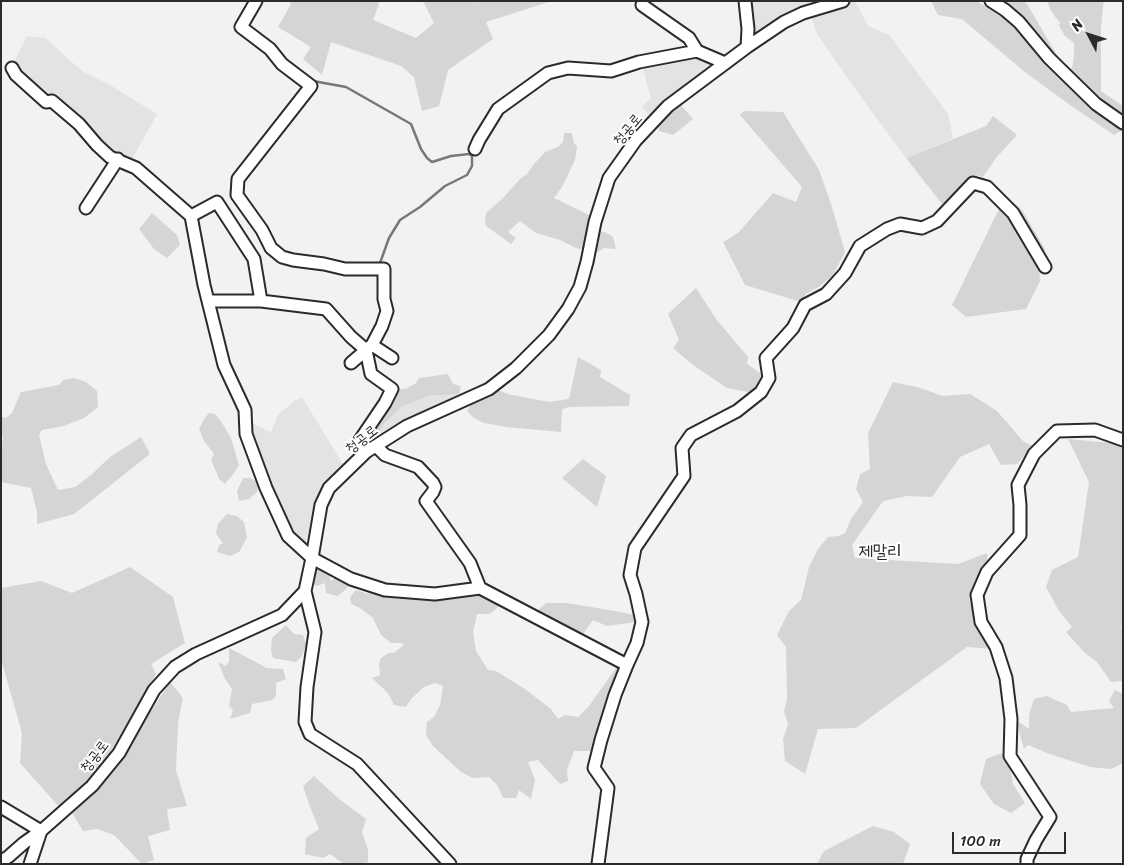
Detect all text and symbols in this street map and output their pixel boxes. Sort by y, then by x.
north arrow [1064,10,1114,60]
text: N [1064,13,1090,37]
street label: 청공로 [609,110,647,150]
street label: 청공로 [342,422,382,458]
district label: 제말리 [858,541,902,563]
street label: 청공로 [77,737,113,777]
scale bar [954,822,1068,854]
text: 100 m [960,828,1001,854]

